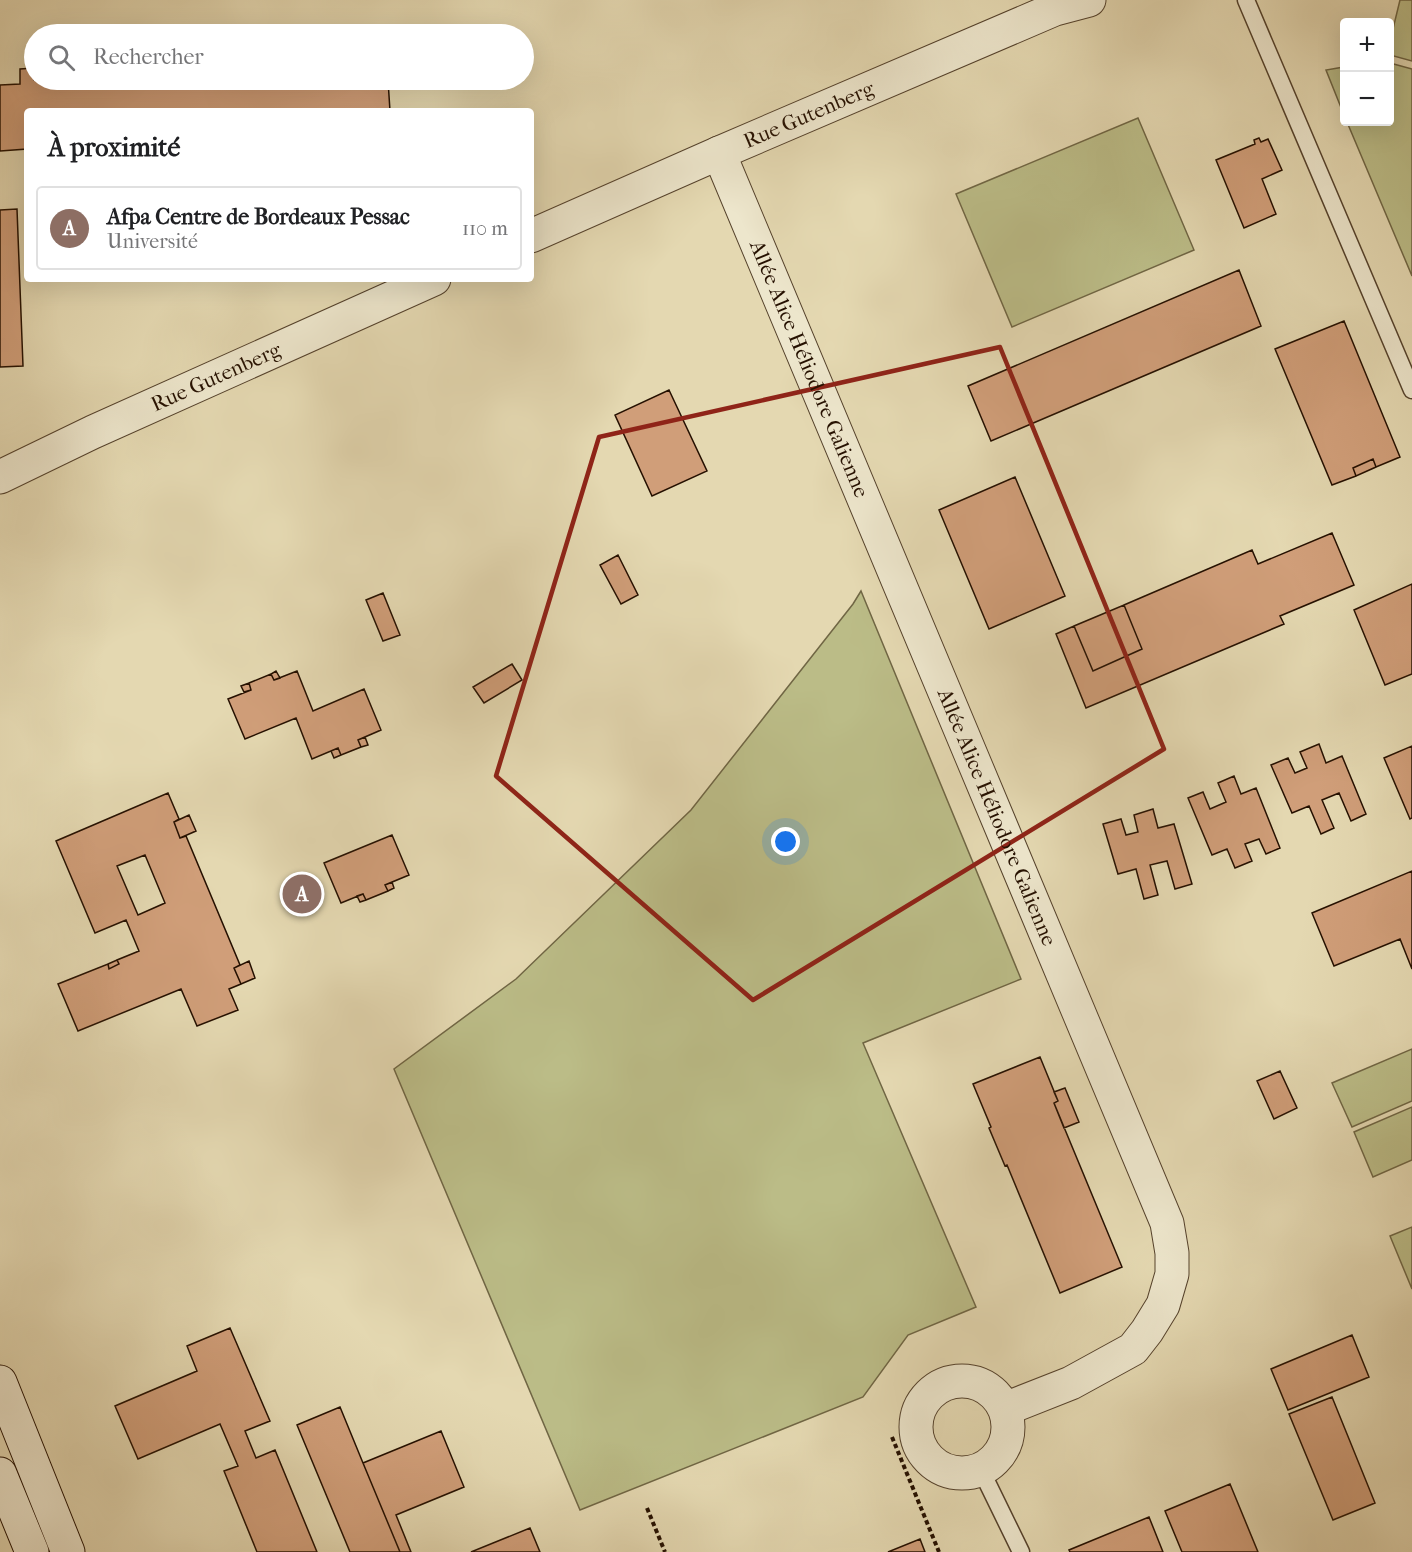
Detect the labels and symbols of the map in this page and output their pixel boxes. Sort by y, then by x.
street label: Rue Gutenberg [740,76,878,153]
street label: Allée Alice Héliodore Galienne [745,236,874,501]
street label: Rue Gutenberg [147,337,285,416]
street label: Allée Alice Héliodore Galienne [932,684,1062,949]
your location [771,827,800,856]
pin: A [282,872,322,916]

